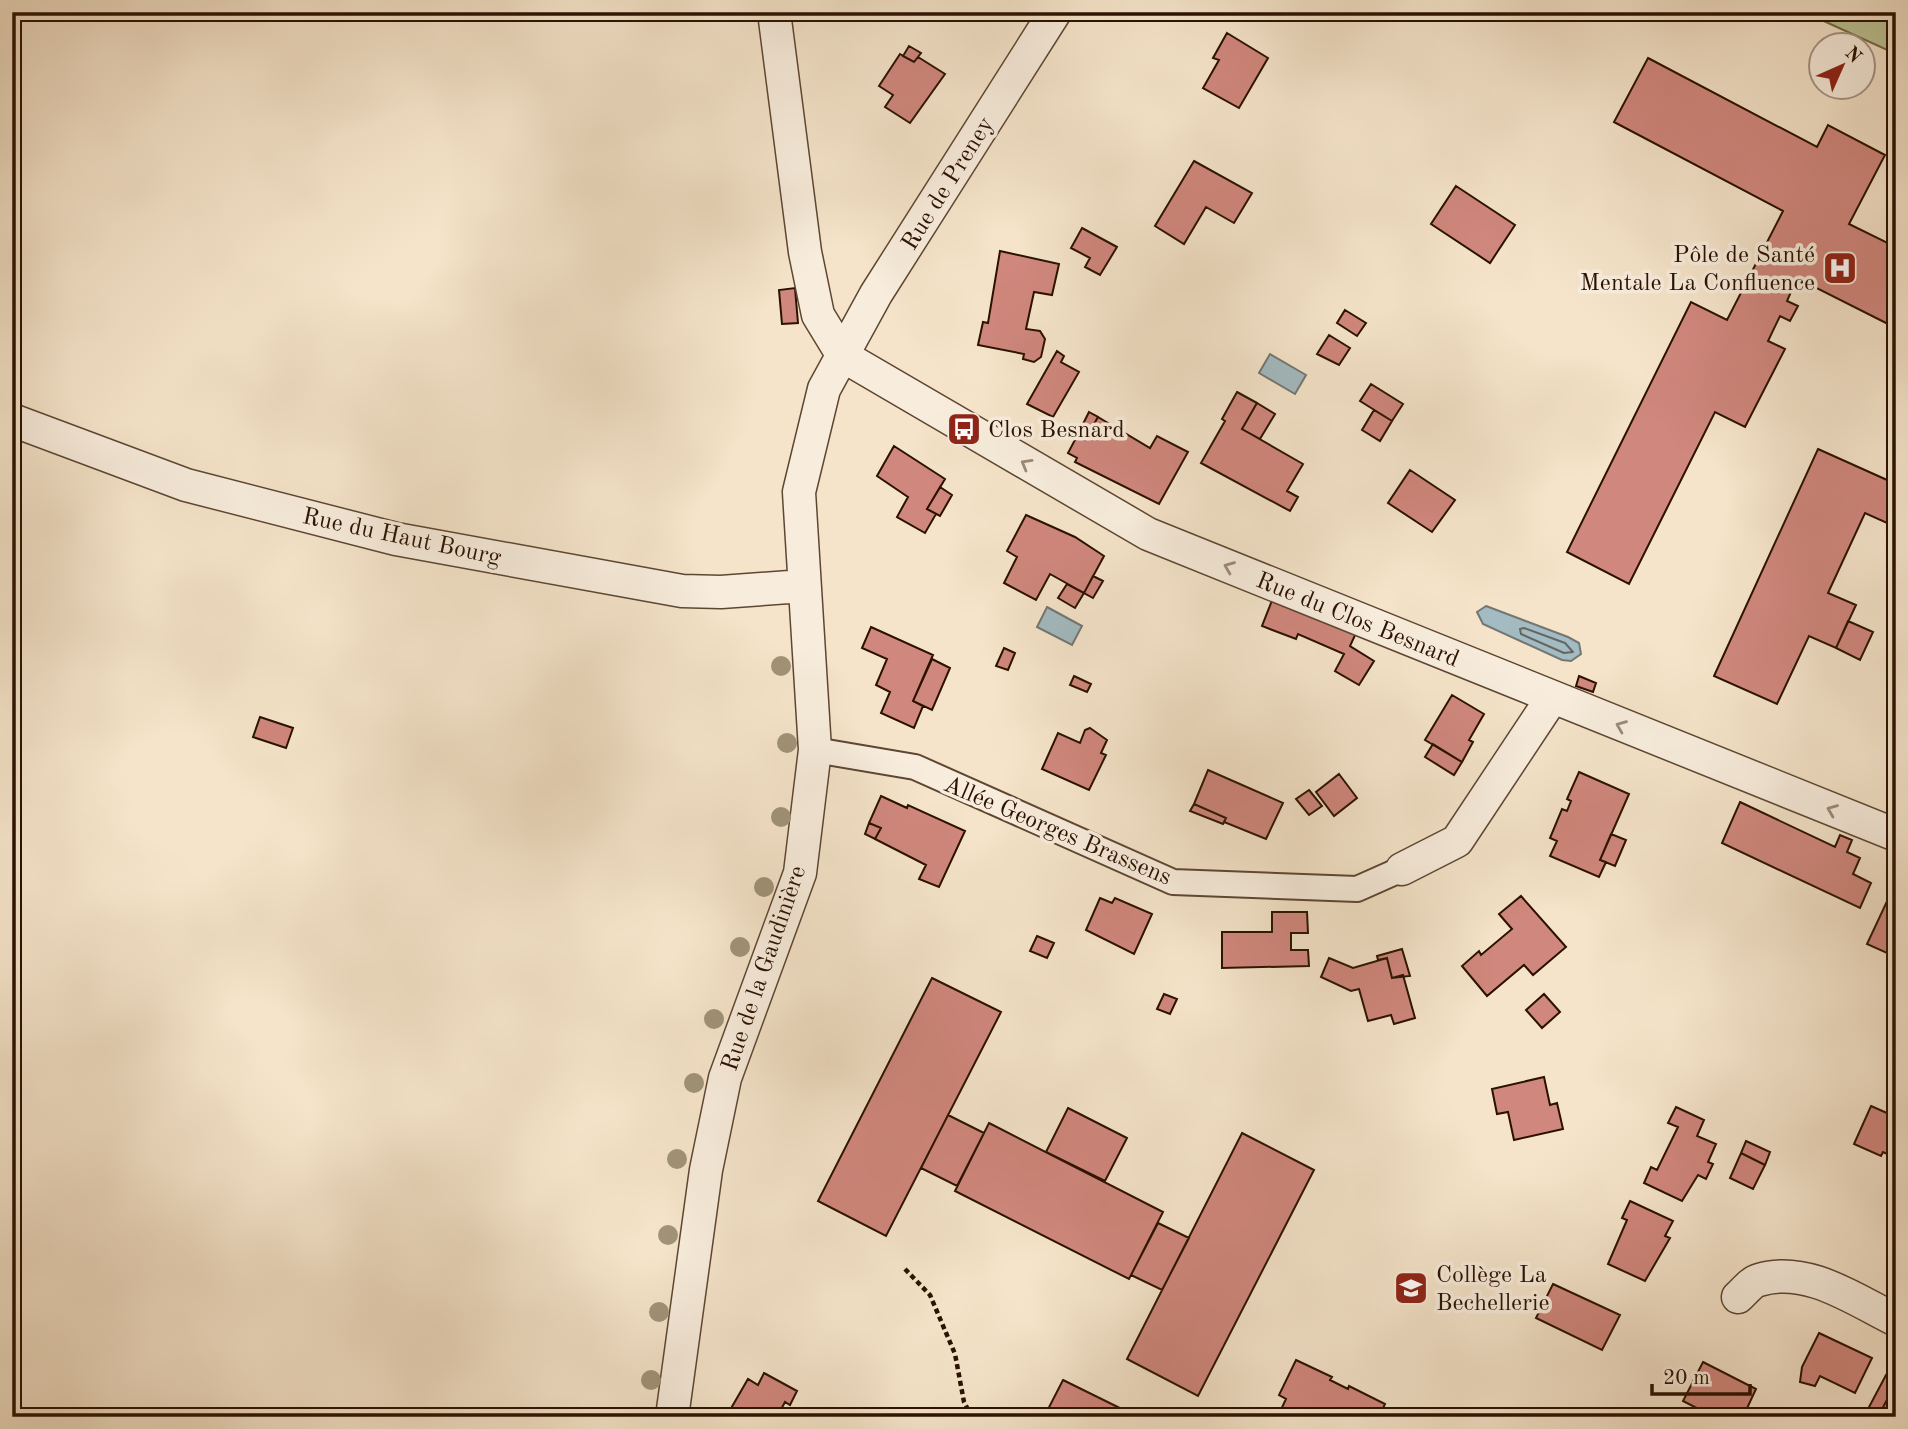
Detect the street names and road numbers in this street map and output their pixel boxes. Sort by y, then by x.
street label: Rue de Preney [898,113,999,255]
street label: Rue du Haut Bourg [300,505,503,571]
street label: Rue du Clos Besnard [1252,569,1462,673]
street label: Allée Georges Brassens [940,773,1175,891]
street label: Rue de la Gaudinière [718,863,811,1074]

